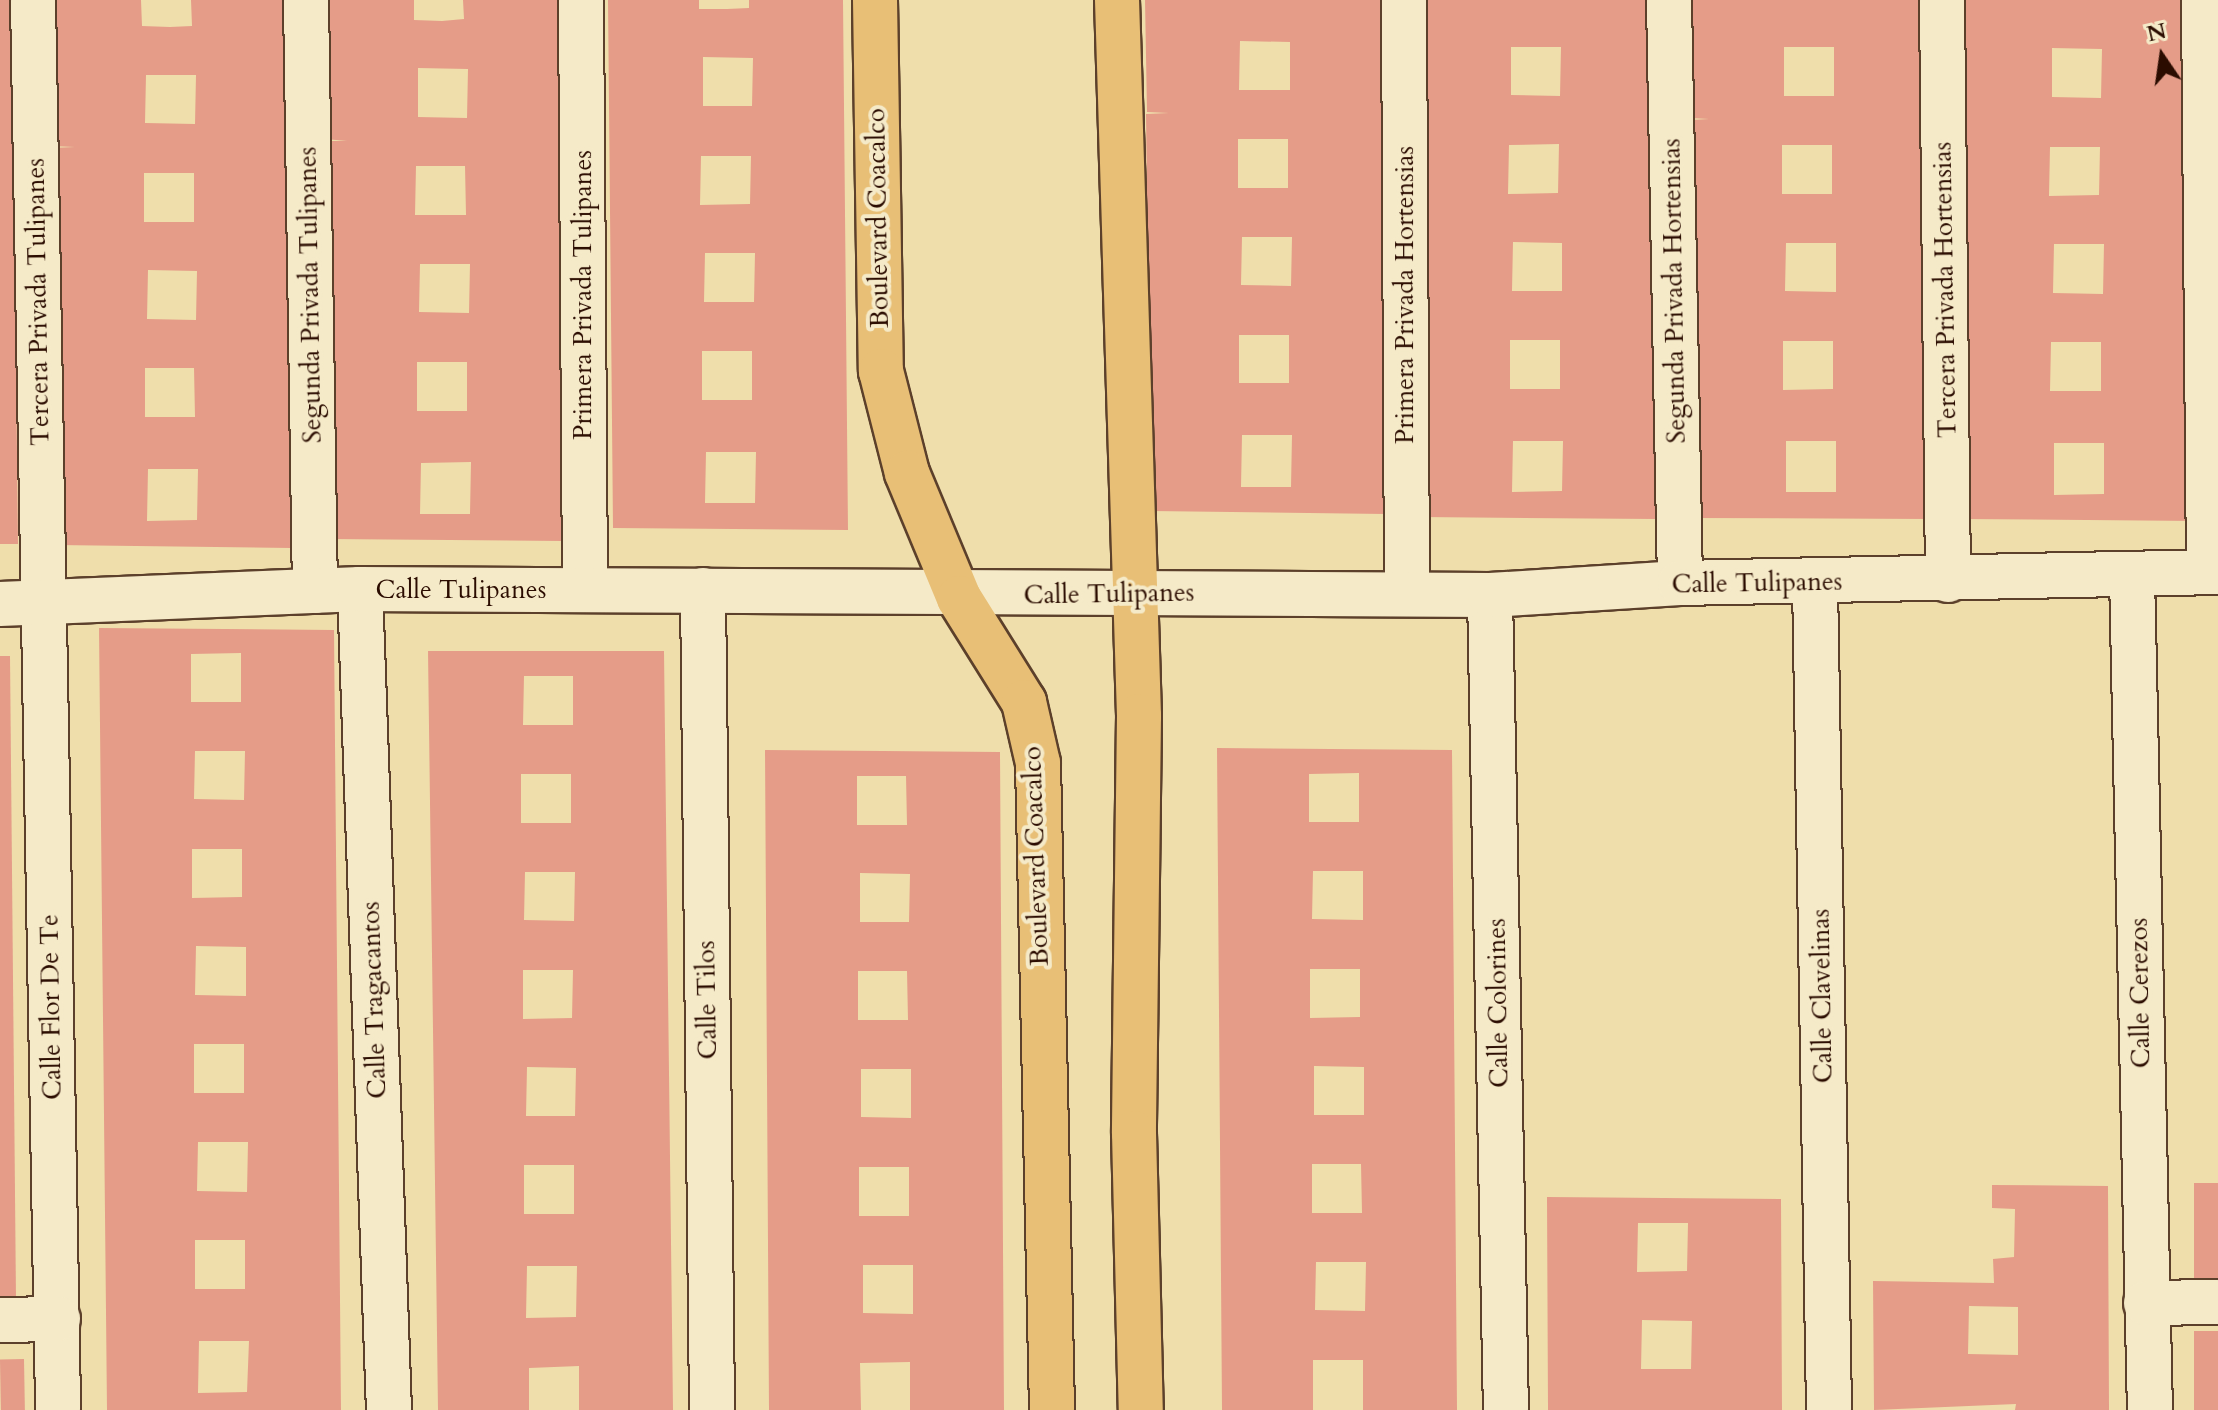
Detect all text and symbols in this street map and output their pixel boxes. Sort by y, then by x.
north arrow [2122,16,2202,96]
text: N [2144,16,2169,49]
street label: Boulevard Coacalco [860,108,896,328]
street label: Segunda Privada Hortensias [1656,138,1692,444]
street label: Tercera Privada Hortensias [1927,142,1963,438]
street label: Segunda Privada Tulipanes [292,146,328,444]
street label: Primera Privada Hortensias [1389,146,1421,444]
street label: Primera Privada Tulipanes [567,150,599,440]
street label: Tercera Privada Tulipanes [20,158,56,446]
street label: Calle Tulipanes [1671,566,1843,600]
street label: Calle Tulipanes [376,574,546,606]
street label: Calle Tulipanes [1023,577,1195,611]
street label: Boulevard Coacalco [1017,746,1055,966]
street label: Calle Tragacantos [355,901,393,1099]
street label: Calle Clavelinas [1805,909,1839,1083]
street label: Calle Flor De Te [34,914,68,1100]
street label: Calle Colorines [1481,918,1515,1088]
street label: Calle Cerezos [2123,918,2157,1068]
street label: Calle Tilos [690,940,724,1060]

